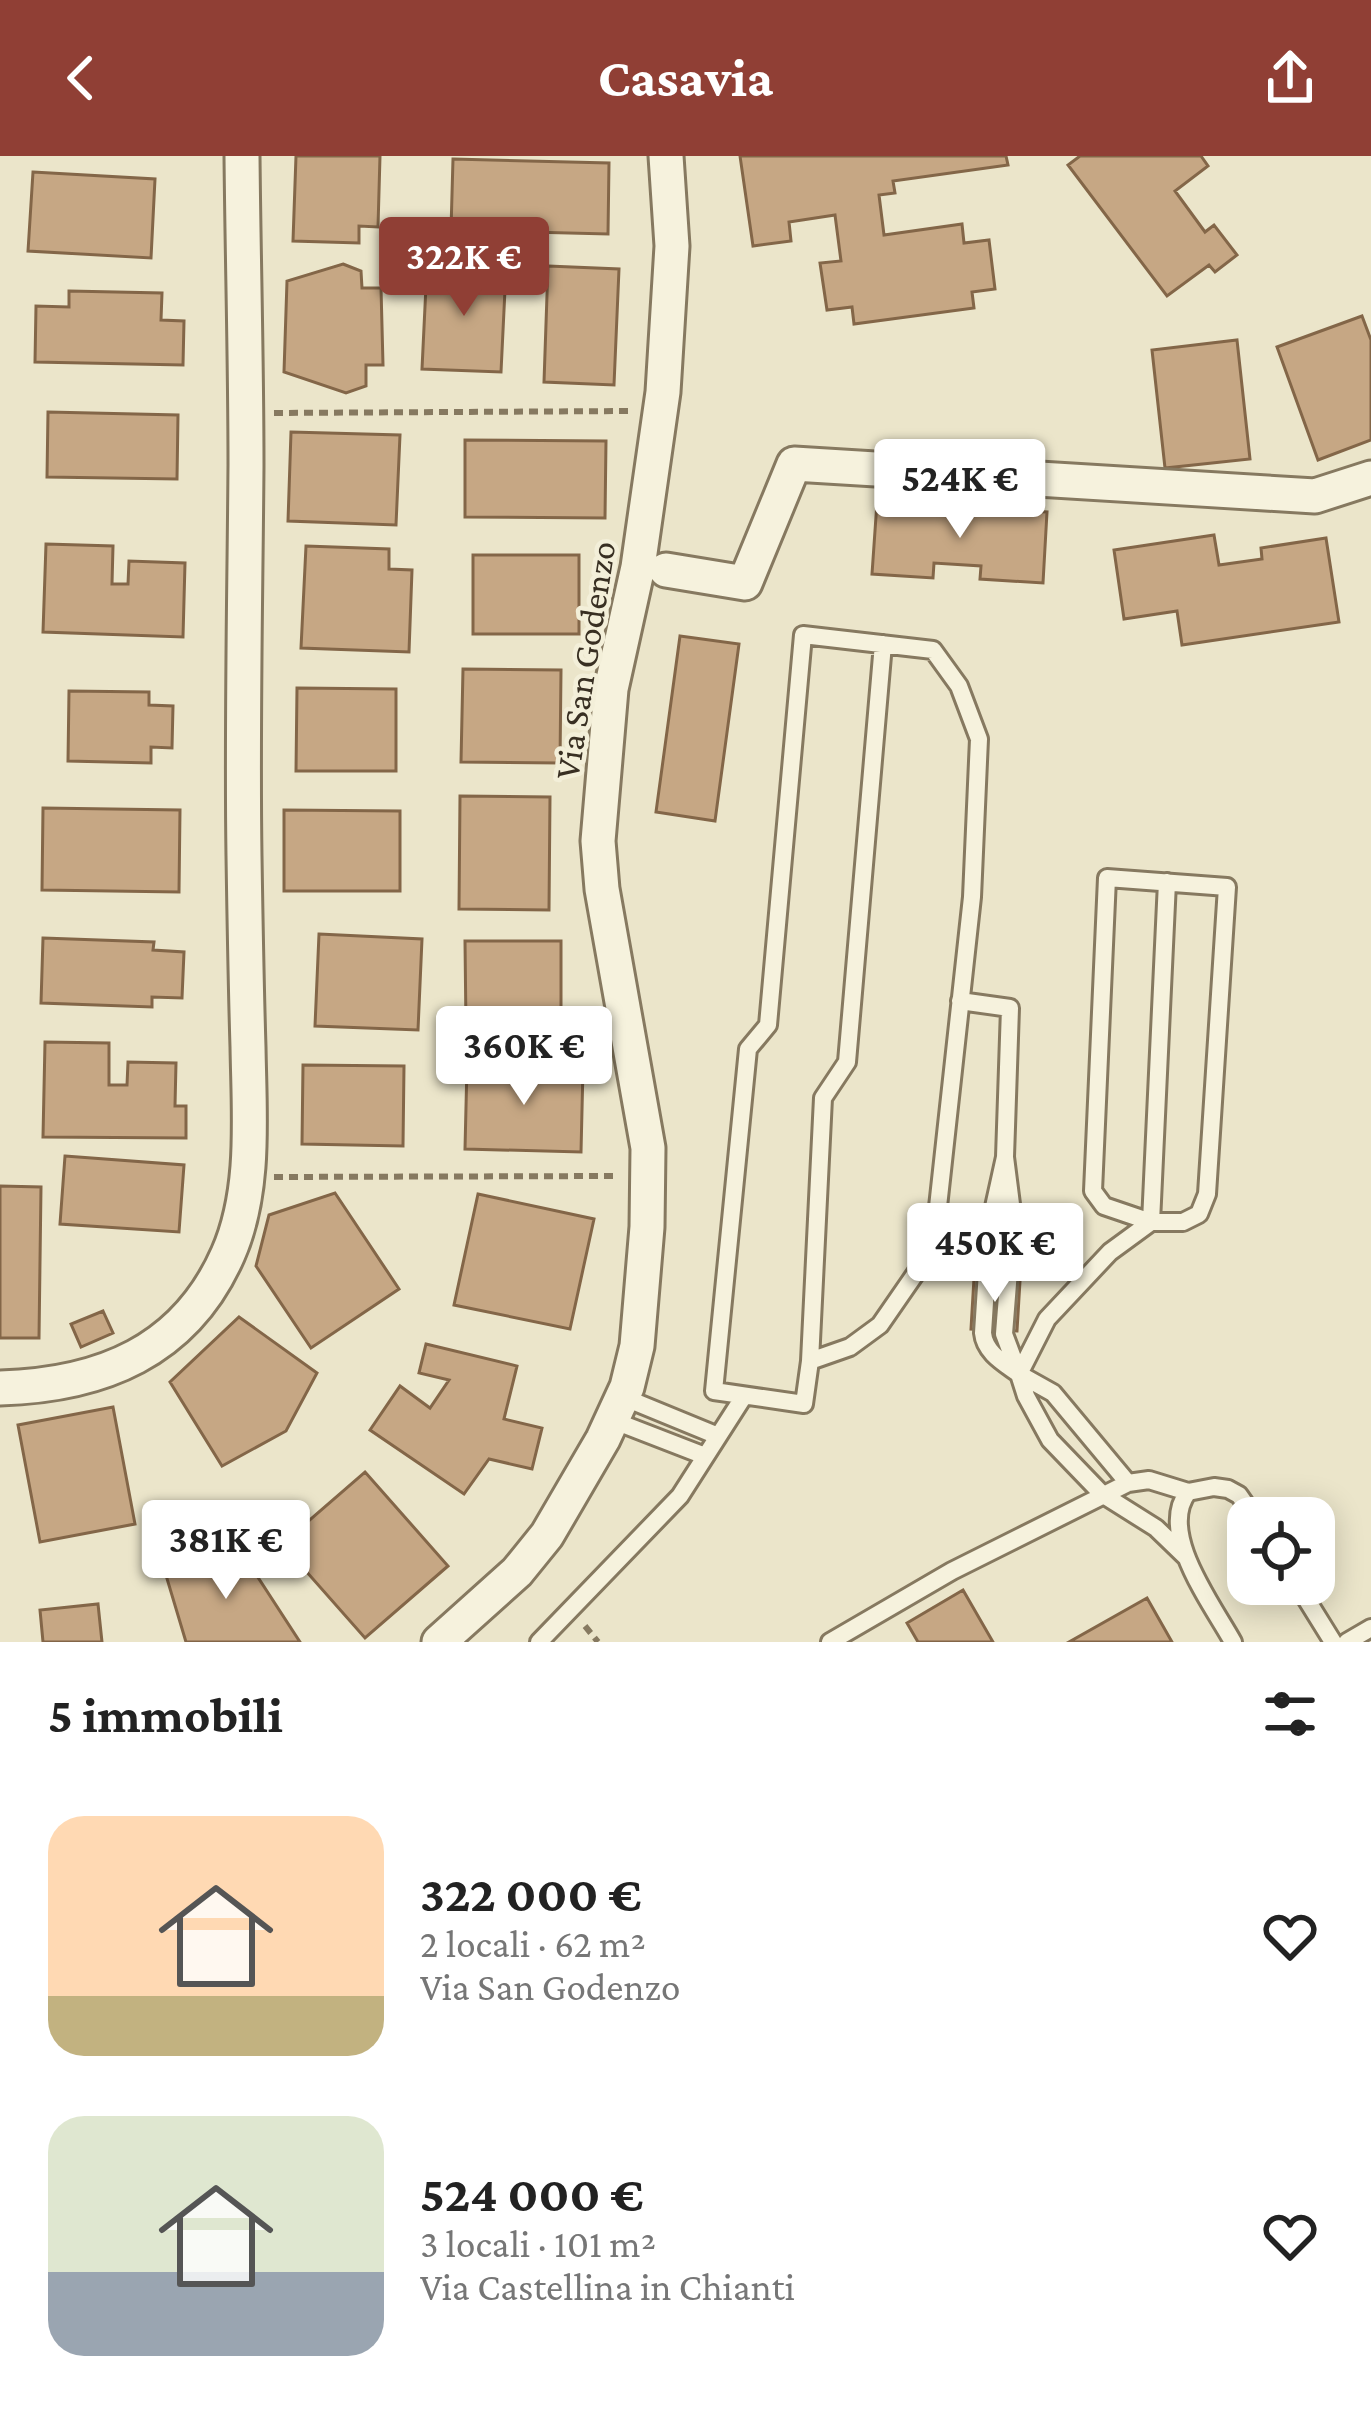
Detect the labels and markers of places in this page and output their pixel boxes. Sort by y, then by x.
pin: 322K € [366,217,562,319]
pin: 524K € [862,439,1058,541]
pin: 360K € [426,1006,622,1108]
pin: 450K € [897,1203,1093,1305]
pin: 381K € [128,1500,324,1602]

